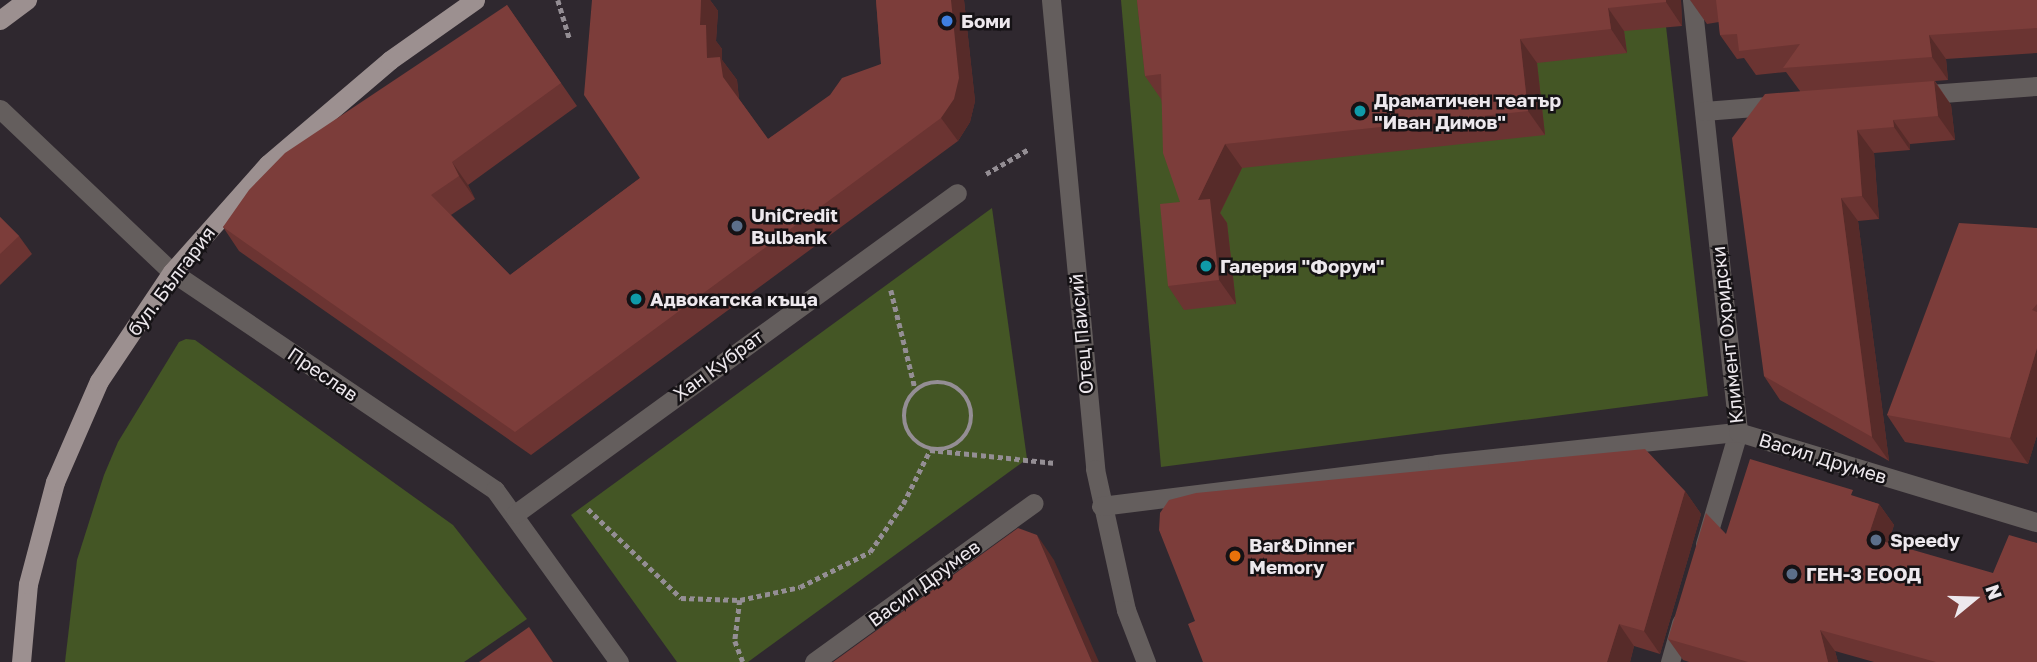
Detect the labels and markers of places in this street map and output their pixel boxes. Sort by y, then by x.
place label: Боми [961,10,1011,32]
marker: Боми [939,13,955,29]
place label: Драматичен театър "Иван Димов" [1374,89,1561,133]
marker: Драматичен театър "Иван Димов" [1352,103,1368,119]
place label: UniCredit Bulbank [751,204,838,248]
marker: UniCredit Bulbank [729,218,745,234]
place label: Галерия "Форум" [1220,255,1385,277]
marker: Галерия "Форум" [1198,258,1214,274]
place label: Адвокатска къща [650,288,818,310]
marker: Адвокатска къща [628,291,644,307]
place label: Speedy [1890,529,1960,551]
marker: Speedy [1868,532,1884,548]
place label: Bar&Dinner Memory [1249,534,1355,578]
marker: Bar&Dinner Memory [1227,548,1243,564]
place label: ГЕН-3 ЕООД [1806,563,1921,585]
marker: ГЕН-3 ЕООД [1784,566,1800,582]

